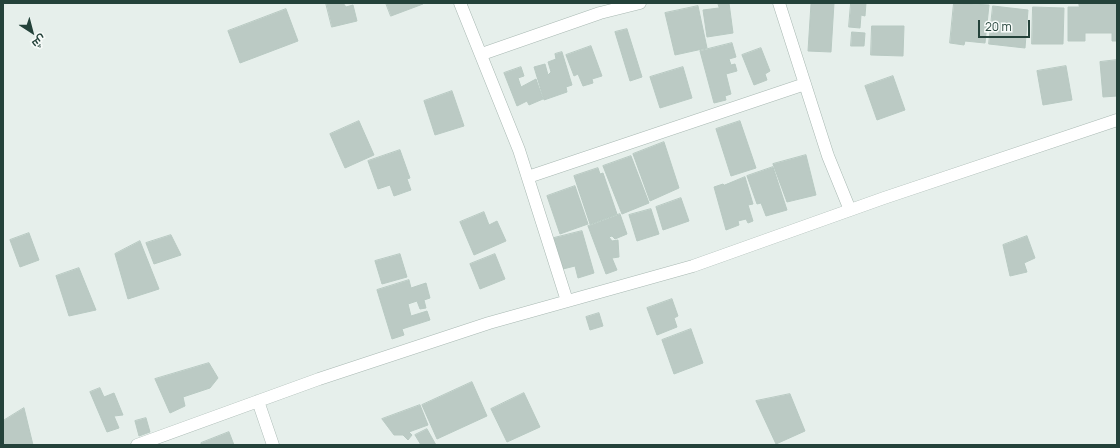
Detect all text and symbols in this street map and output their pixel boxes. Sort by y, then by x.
north arrow [12,12,52,52]
scale bar [980,12,1032,38]
text: 20 m [985,18,1012,35]
text: ش [29,32,49,52]

